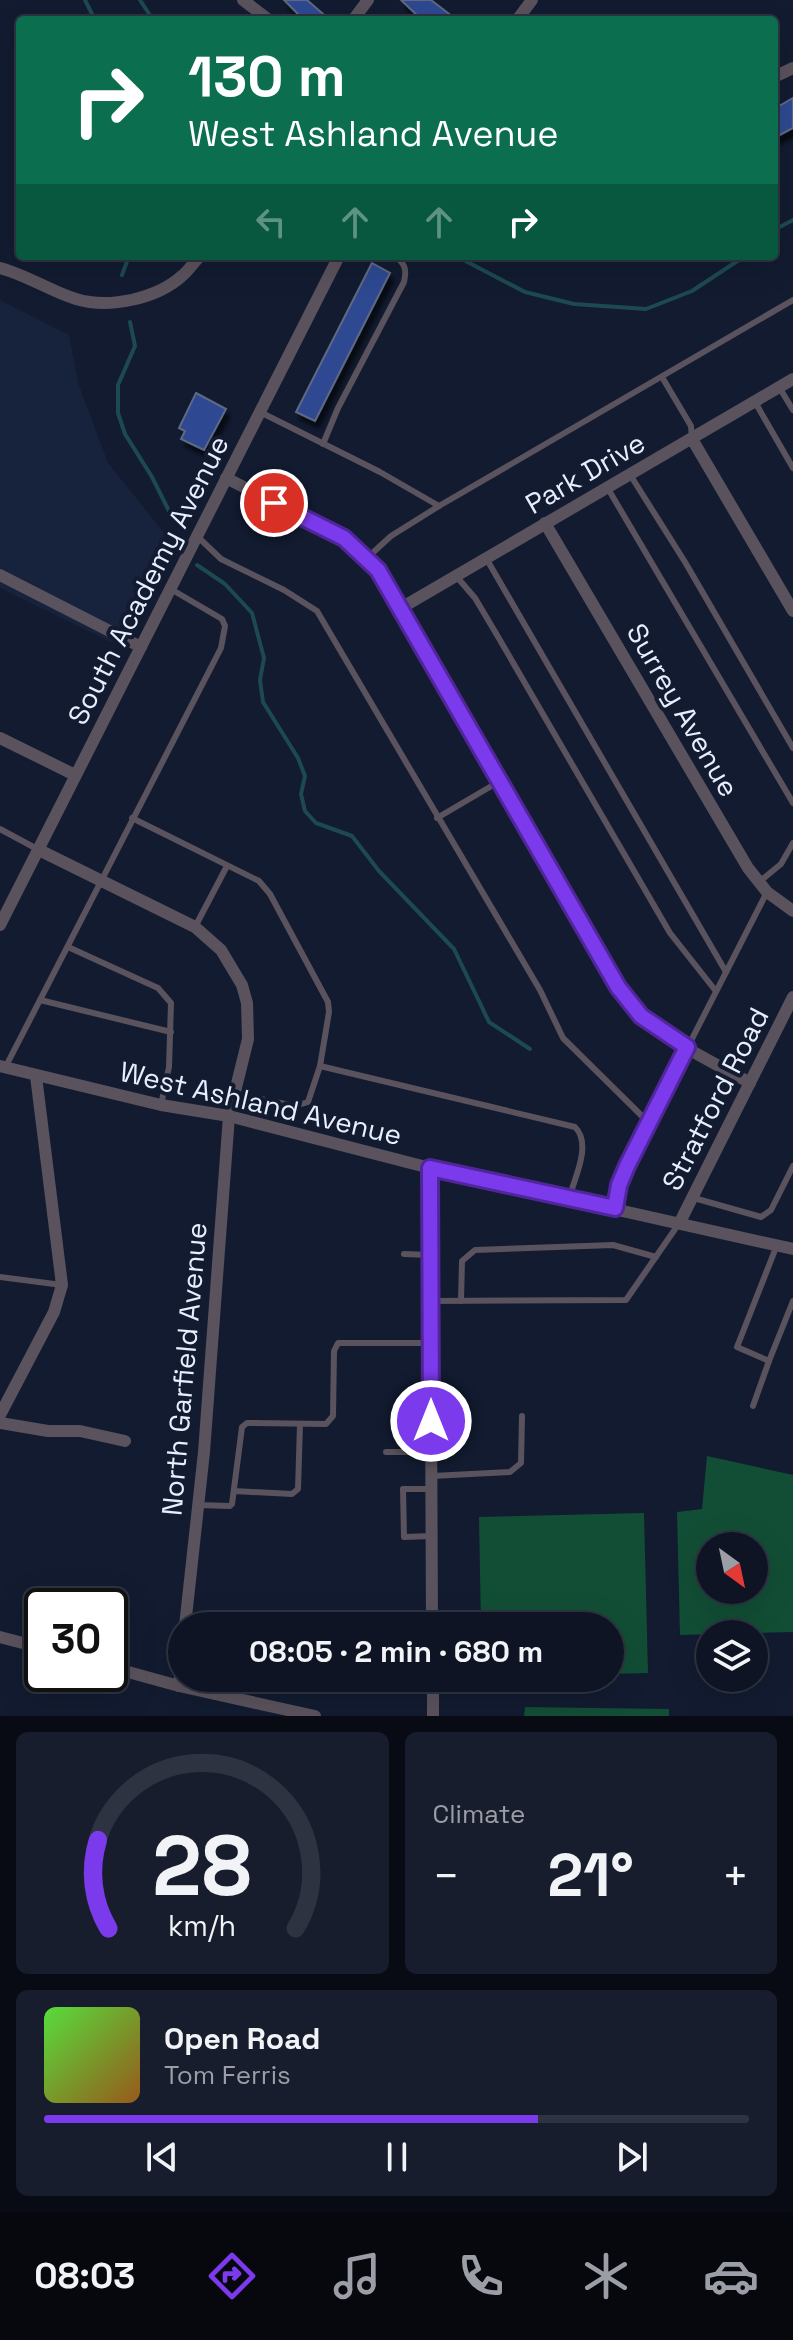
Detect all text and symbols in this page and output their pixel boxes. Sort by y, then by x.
text: 130 m [188,41,346,112]
icon: right [56,48,160,152]
text: West Ashland Avenue [188,111,559,157]
icon: left [249,200,293,244]
icon: ahead [333,200,377,244]
icon: ahead [417,200,461,244]
icon: right [501,200,545,244]
street label: Park Drive [519,424,651,522]
street label: South Academy Avenue [59,429,237,731]
pin [240,469,308,537]
icon: arrive [252,481,296,525]
street label: Surrey Avenue [619,617,747,803]
street label: Stratford Road [653,1002,777,1196]
street label: West Ashland Avenue [117,1053,405,1153]
street label: North Garfield Avenue [153,1221,215,1517]
position arrow [389,1379,473,1463]
north arrow [696,1532,768,1604]
map controls [696,1532,768,1692]
speed limit sign: 30 [24,1588,128,1692]
button: layers [696,1620,768,1692]
text: 08:05 · 2 min · 680 m [249,1632,543,1671]
text: Climate [433,1797,525,1831]
text: 28 [153,1813,252,1919]
text: 21° [548,1837,634,1914]
text: − [433,1848,460,1904]
text: + [722,1848,749,1904]
text: km/h [168,1908,236,1944]
text: Open Road [164,2019,320,2058]
text: Tom Ferris [164,2058,291,2092]
icon: previous [140,2135,184,2179]
icon: pause [375,2135,419,2179]
icon: next [610,2135,654,2179]
icon: directions [204,2248,260,2304]
icon: music [329,2248,385,2304]
icon: phone [453,2248,509,2304]
icon: climate [578,2248,634,2304]
icon: car [703,2248,759,2304]
text: 08:03 [34,2253,135,2299]

